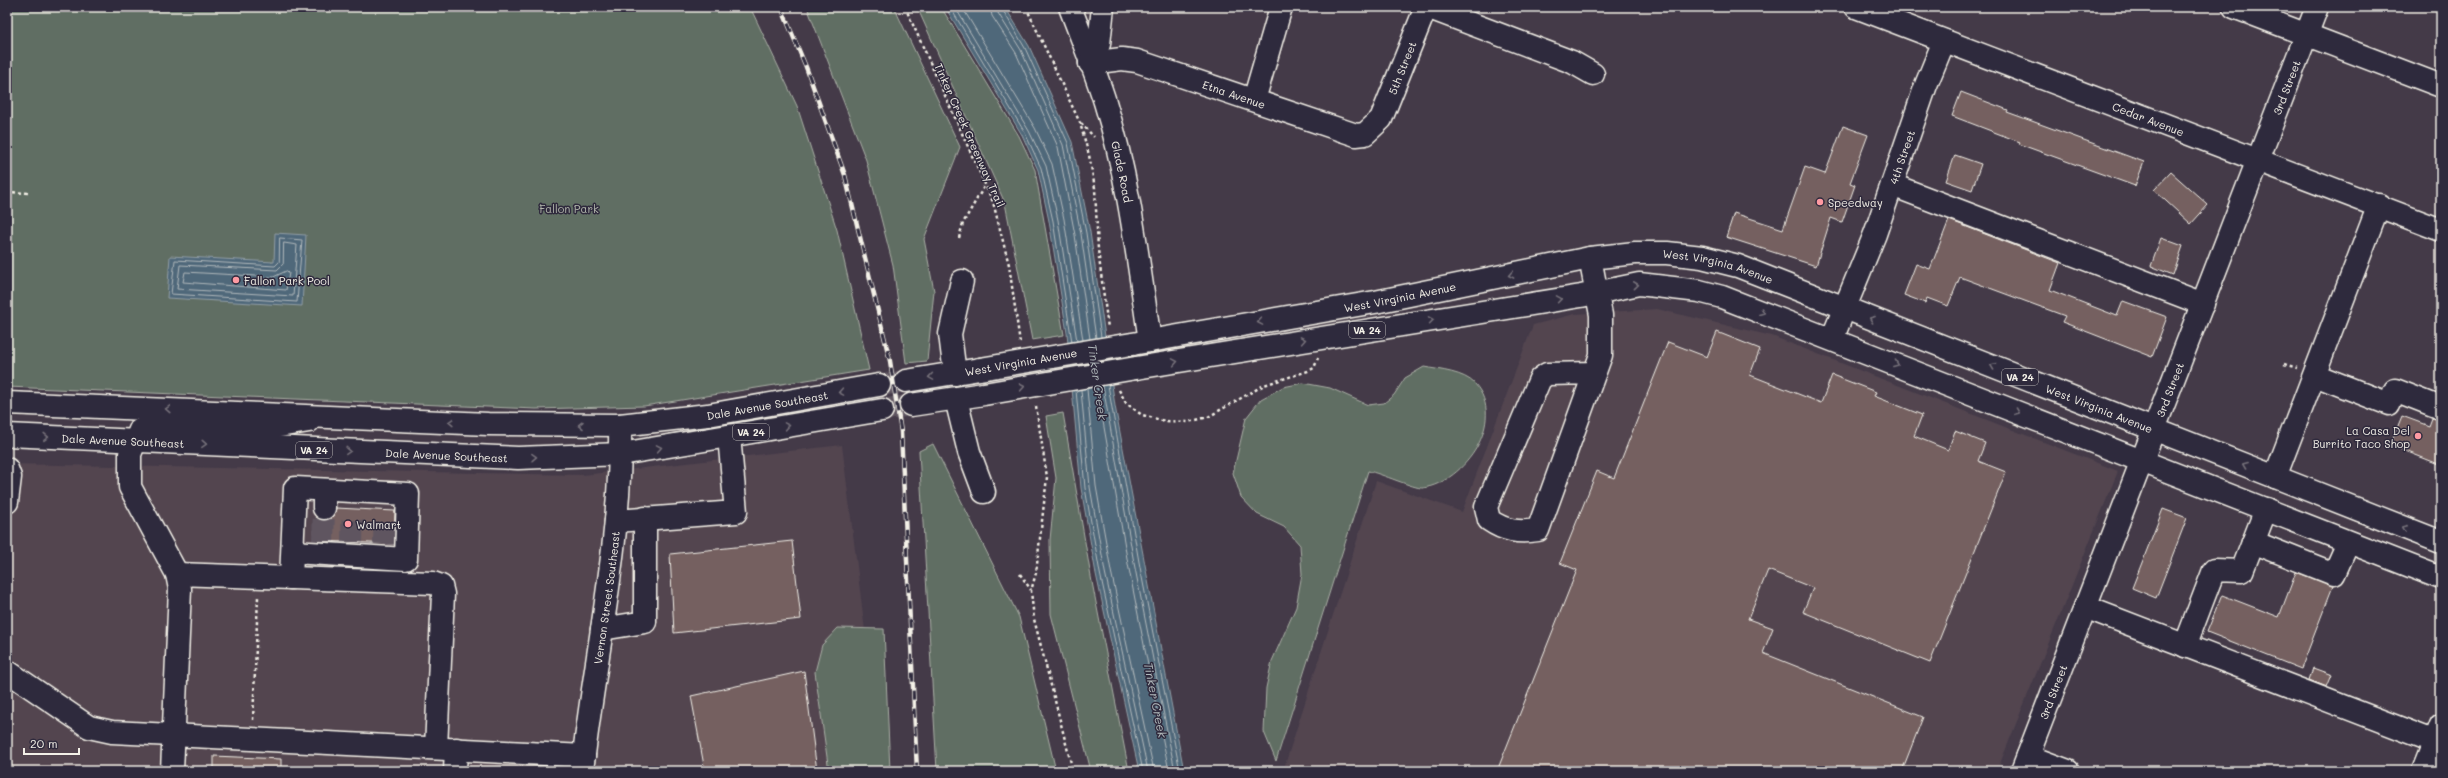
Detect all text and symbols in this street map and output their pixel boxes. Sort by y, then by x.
street label: 5th Street [1384,39,1419,96]
street label: 3rd Street [2269,58,2303,117]
street label: Tinker Creek Greenway Trail [931,61,1009,209]
street label: Etna Avenue [1201,76,1268,112]
street label: Cedar Avenue [2110,98,2187,139]
street label: 4th Street [1885,128,1918,186]
street label: Glade Road [1109,139,1136,204]
place label: Speedway [1828,195,1883,210]
marker: Speedway [1815,197,1825,207]
park label: Fallon Park [539,201,599,216]
street label: West Virginia Avenue [1662,245,1776,287]
one-way arrow [1508,271,1514,279]
place label: Fallon Park Pool [244,273,330,288]
marker: Fallon Park Pool [231,275,241,285]
street label: West Virginia Avenue [1343,278,1457,315]
one-way arrow [1633,280,1639,289]
one-way arrow [1556,295,1563,304]
one-way arrow [1758,308,1765,316]
one-way arrow [1428,316,1434,325]
one-way arrow [1869,316,1876,324]
one-way arrow [1256,317,1263,326]
road number: VA 24 [1349,322,1385,338]
one-way arrow [1300,336,1306,345]
water label: Tinker Creek [1085,343,1111,422]
street label: West Virginia Avenue [964,345,1079,379]
one-way arrow [1171,358,1178,367]
one-way arrow [1893,360,1900,368]
street label: 3rd Street [2152,360,2187,419]
one-way arrow [1990,363,1997,371]
road number: VA 24 [2002,369,2038,385]
one-way arrow [927,372,934,381]
street label: West Virginia Avenue [2044,380,2155,436]
one-way arrow [1019,384,1025,392]
street label: Dale Avenue Southeast [705,387,829,423]
one-way arrow [838,387,844,396]
one-way arrow [165,405,171,414]
one-way arrow [2014,407,2021,415]
one-way arrow [448,418,454,427]
one-way arrow [578,421,584,429]
one-way arrow [784,422,790,431]
place label: La Casa Del Burrito Taco Shop [2313,423,2410,451]
road number: VA 24 [733,424,769,440]
street label: Dale Avenue Southeast [61,430,185,450]
marker: La Casa Del Burrito Taco Shop [2413,431,2423,441]
one-way arrow [43,433,49,441]
one-way arrow [201,440,207,449]
road number: VA 24 [296,442,332,458]
one-way arrow [656,444,662,453]
street label: Dale Avenue Southeast [385,445,508,465]
one-way arrow [345,447,351,456]
one-way arrow [531,453,537,461]
one-way arrow [2241,461,2248,469]
place label: Walmart [356,517,401,532]
marker: Walmart [343,519,353,529]
one-way arrow [2401,524,2408,532]
street label: Vernon Street Southeast [589,530,622,665]
water label: Tinker Creek [1141,661,1171,740]
street label: 3rd Street [2035,662,2070,721]
scale bar [24,730,79,756]
text: 20 m [30,735,58,751]

